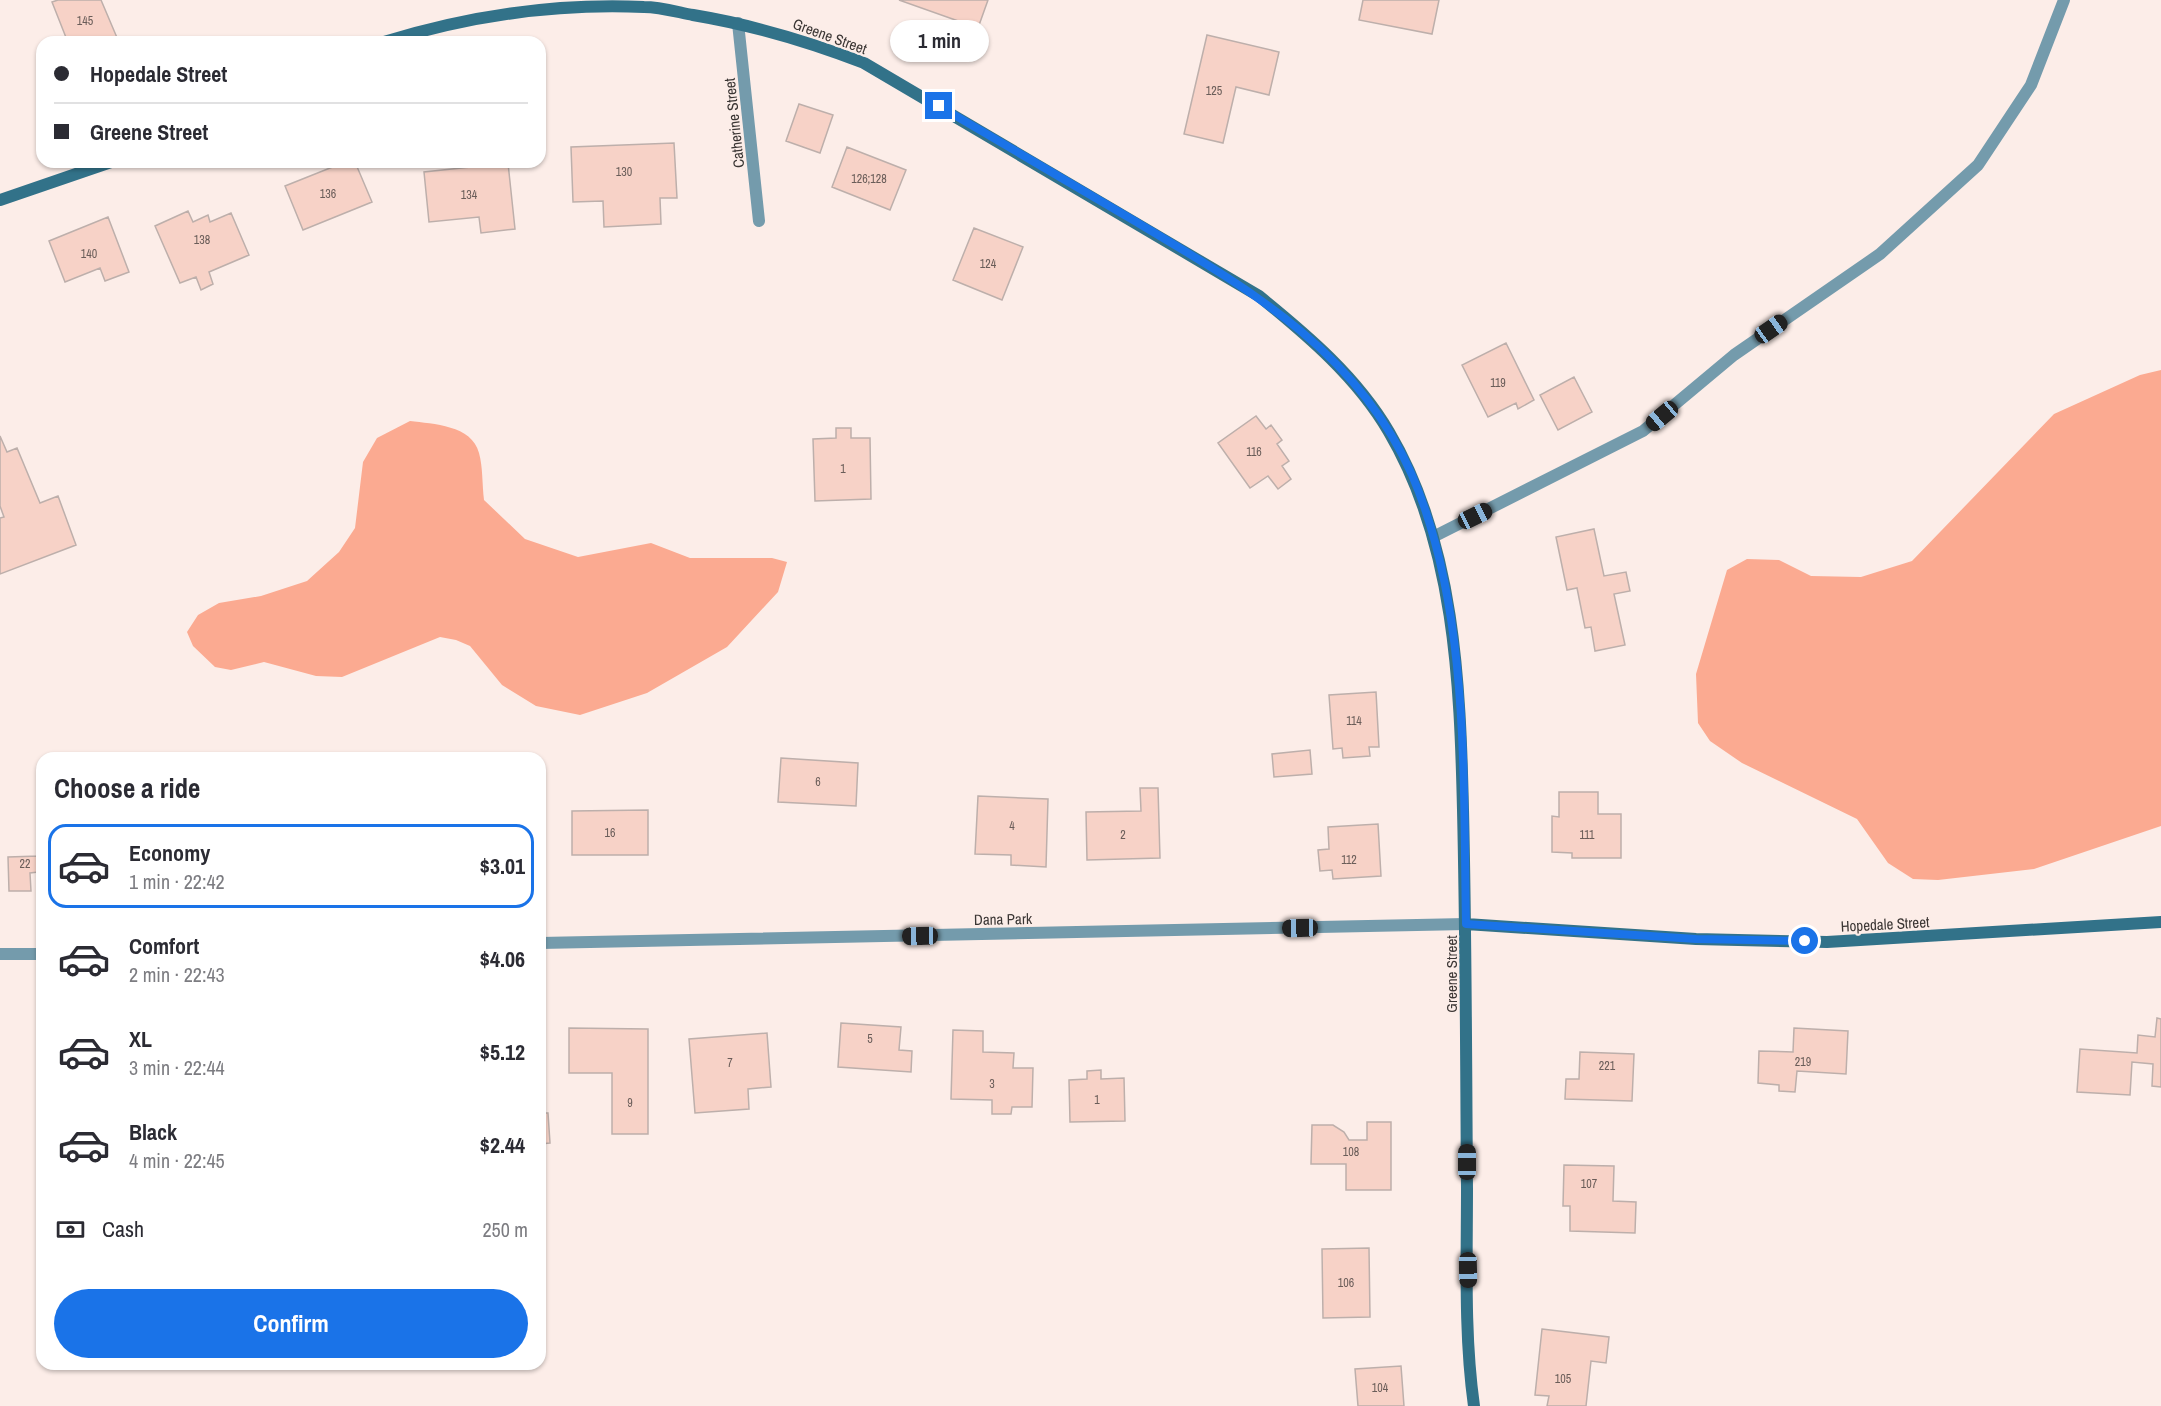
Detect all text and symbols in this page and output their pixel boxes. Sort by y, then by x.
house number: 145 [77,13,94,29]
street label: Greene Street [790,13,870,59]
callout: 1 min [890,19,988,61]
text: 1 min [918,27,961,54]
text: Hopedale Street [90,59,227,89]
street label: Catherine Street [719,76,749,169]
house number: 125 [1206,83,1223,99]
route end [925,92,952,119]
text: Greene Street [90,117,208,147]
house number: 130 [616,164,632,180]
house number: 126;128 [851,171,887,187]
house number: 136 [320,186,336,202]
house number: 134 [461,187,478,203]
house number: 138 [194,232,210,248]
house number: 140 [81,246,97,262]
house number: 124 [980,256,997,272]
car [1751,311,1791,347]
house number: 119 [1490,375,1506,391]
car [1642,398,1682,434]
house number: 116 [1246,444,1262,460]
house number: 1 [840,461,846,477]
car [1455,500,1495,532]
house number: 114 [1346,713,1362,729]
text: Choose a ride [54,770,200,806]
house number: 6 [815,774,821,790]
house number: 4 [1009,818,1015,834]
house number: 16 [605,825,615,841]
house number: 2 [1120,827,1126,843]
house number: 111 [1580,827,1595,843]
text: Economy [129,838,210,868]
icon: car [57,839,111,893]
text: $3.01 [480,851,525,881]
house number: 112 [1341,852,1357,868]
house number: 22 [20,856,30,872]
text: 1 min · 22:42 [129,868,225,895]
street label: Dana Park [974,908,1033,930]
street label: Hopedale Street [1840,911,1931,937]
car [1282,919,1318,937]
car [902,927,938,945]
route start [1791,927,1818,954]
text: Comfort [129,931,199,961]
icon: car [57,932,111,986]
street label: Greene Street [1441,935,1462,1013]
text: $4.06 [480,944,525,974]
text: 2 min · 22:43 [129,961,225,988]
text: XL [129,1024,152,1054]
icon: car [57,1025,111,1079]
house number: 5 [867,1031,873,1047]
text: $5.12 [480,1037,525,1067]
text: 3 min · 22:44 [129,1054,225,1081]
house number: 219 [1795,1054,1811,1070]
house number: 7 [727,1055,733,1071]
house number: 221 [1599,1058,1616,1074]
house number: 3 [989,1076,995,1092]
house number: 1 [1094,1092,1100,1108]
house number: 9 [627,1095,633,1111]
text: Black [129,1117,177,1147]
icon: car [57,1118,111,1172]
text: $2.44 [480,1130,525,1160]
house number: 108 [1343,1144,1359,1160]
car [1458,1144,1476,1180]
text: 4 min · 22:45 [129,1147,225,1174]
house number: 107 [1581,1176,1598,1192]
icon: cash [54,1213,87,1246]
text: Cash [102,1214,144,1244]
text: 250 m [482,1216,528,1243]
car [1459,1252,1477,1288]
house number: 106 [1338,1275,1354,1291]
button: Confirm [54,1289,528,1358]
house number: 105 [1555,1371,1572,1387]
house number: 104 [1372,1380,1389,1396]

